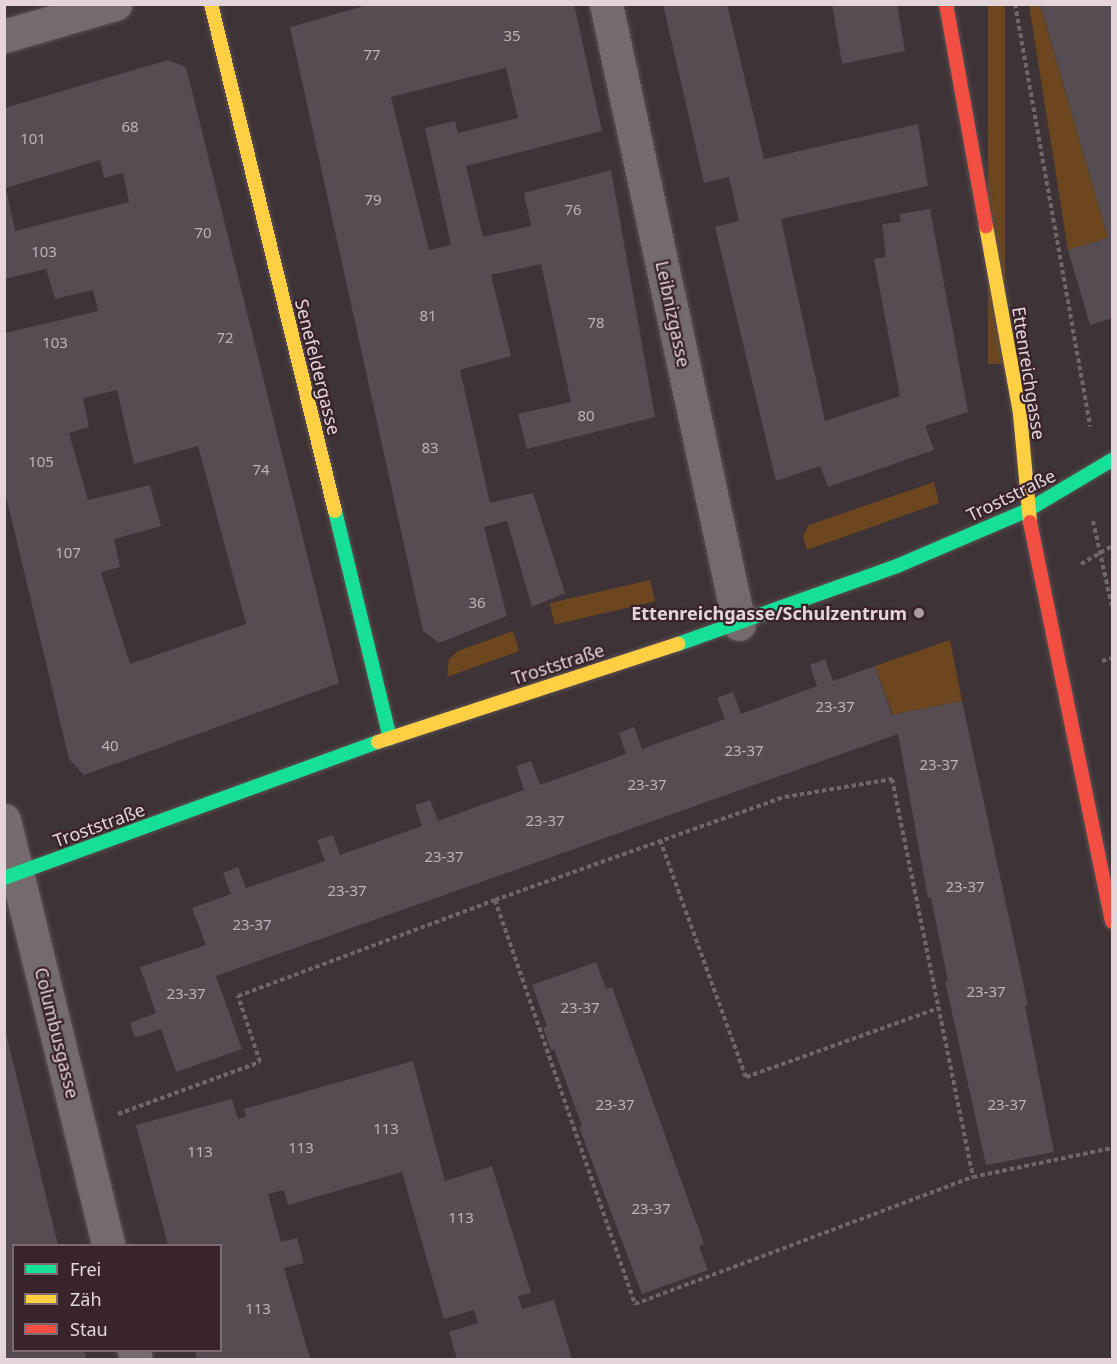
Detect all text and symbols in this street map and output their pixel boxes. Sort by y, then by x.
house number: 35 [503,27,521,45]
house number: 77 [363,46,381,64]
house number: 68 [121,118,139,136]
house number: 101 [20,130,46,148]
house number: 79 [364,191,382,209]
house number: 76 [564,201,582,219]
house number: 70 [194,224,212,242]
house number: 103 [31,243,57,261]
street label: Leibnizgasse [651,259,695,369]
street label: Senefeldergasse [291,297,345,437]
street label: Ettenreichgasse [1008,305,1050,441]
house number: 81 [419,307,437,325]
house number: 78 [587,314,605,332]
house number: 72 [216,329,234,347]
house number: 103 [42,334,68,352]
house number: 80 [577,407,595,425]
house number: 83 [421,439,439,457]
house number: 105 [28,453,54,471]
house number: 74 [252,461,270,479]
street label: Troststraße [963,464,1059,526]
house number: 107 [55,544,81,562]
house number: 36 [468,594,486,612]
place label: Ettenreichgasse/Schulzentrum [631,602,907,624]
marker: Ettenreichgasse/Schulzentrum [912,606,926,620]
street label: Troststraße [509,639,607,689]
house number: 23-37 [815,698,855,716]
house number: 40 [101,737,119,755]
house number: 23-37 [724,742,764,760]
house number: 23-37 [919,756,959,774]
house number: 23-37 [627,776,667,794]
street label: Troststraße [50,798,148,852]
house number: 23-37 [525,812,565,830]
house number: 23-37 [424,848,464,866]
house number: 23-37 [945,878,985,896]
house number: 23-37 [327,882,367,900]
house number: 23-37 [232,916,272,934]
street label: Columbusgasse [30,965,84,1101]
house number: 23-37 [966,983,1006,1001]
house number: 23-37 [166,985,206,1003]
house number: 23-37 [560,999,600,1017]
house number: 23-37 [595,1096,635,1114]
house number: 23-37 [987,1096,1027,1114]
house number: 113 [373,1120,399,1138]
house number: 113 [288,1139,314,1157]
house number: 113 [187,1143,213,1161]
house number: 23-37 [631,1200,671,1218]
house number: 113 [448,1209,474,1227]
legend [12,1244,222,1352]
text: Frei [70,1257,101,1281]
text: Zäh [70,1287,102,1311]
house number: 113 [245,1300,271,1318]
text: Stau [70,1317,108,1341]

